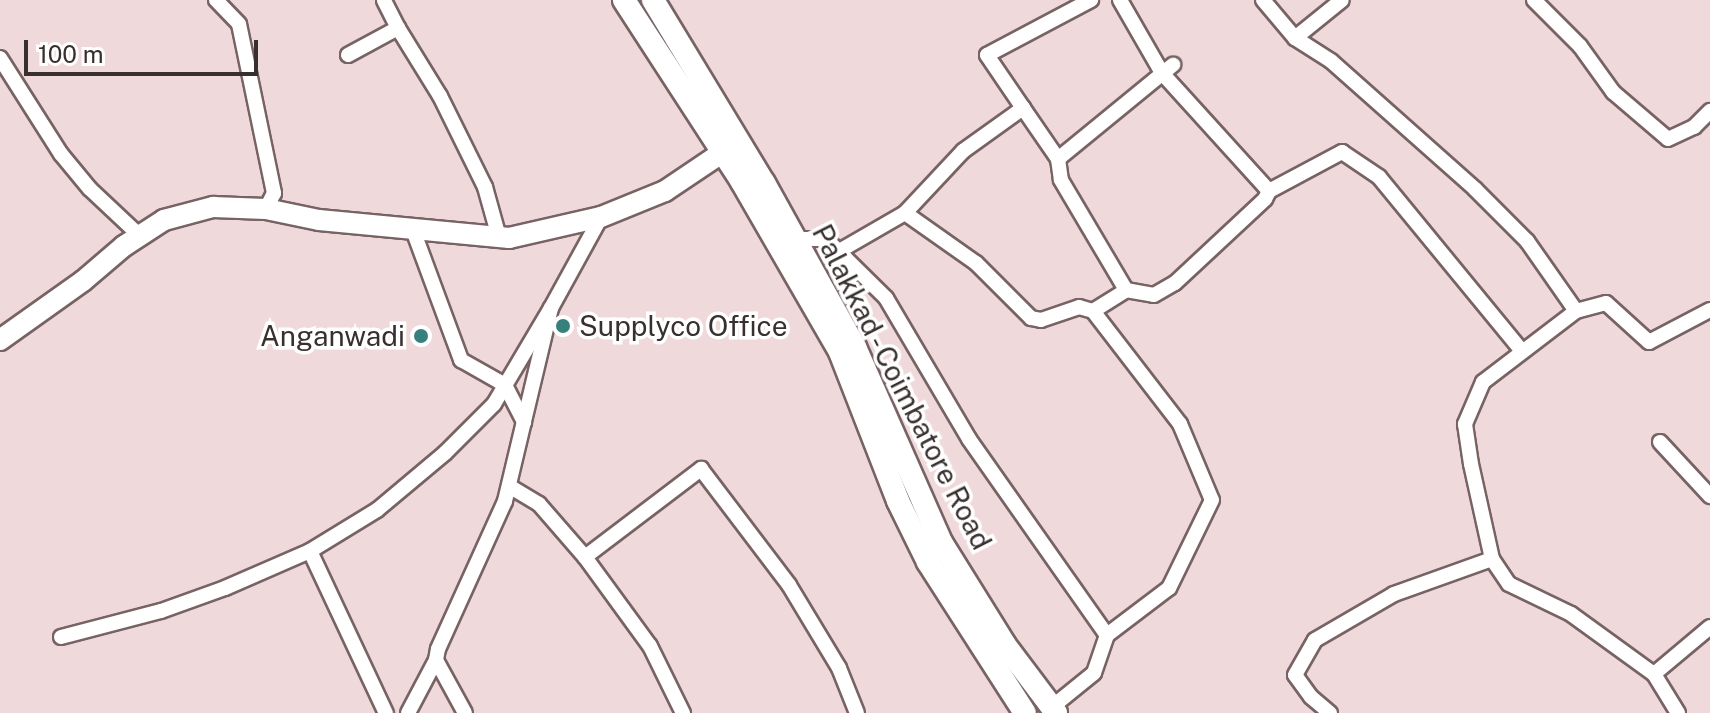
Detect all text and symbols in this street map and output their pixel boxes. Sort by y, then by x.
scale bar [28,24,262,74]
text: 100 m [38,40,104,68]
street label: Palakkad - Coimbatore Road [803,215,1001,559]
place label: Supplyco Office [579,309,788,343]
marker: Supplyco Office [554,317,572,335]
place label: Anganwadi [260,319,405,353]
marker: Anganwadi [412,327,430,345]

